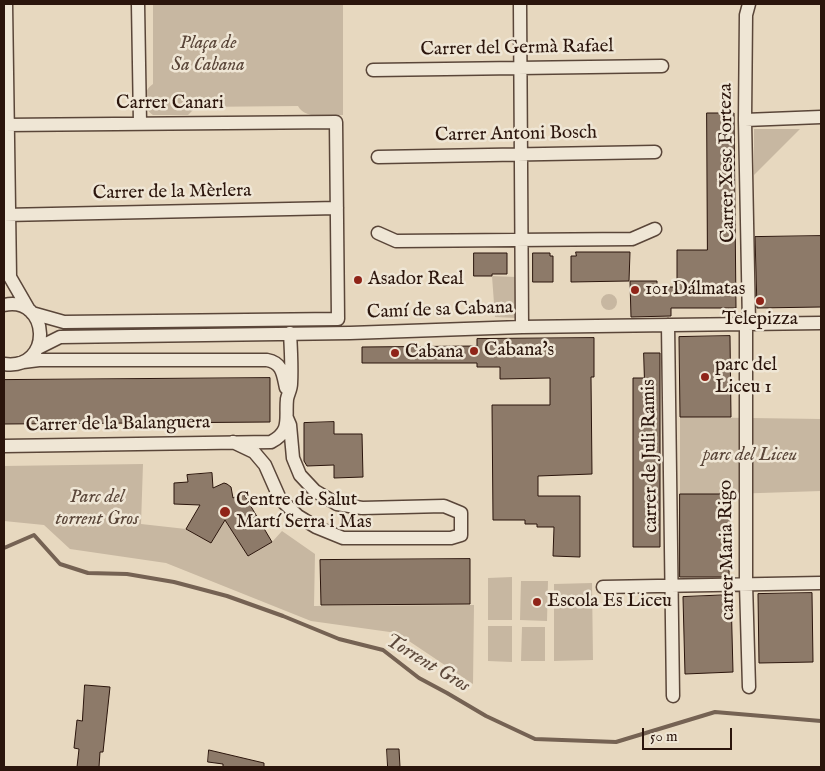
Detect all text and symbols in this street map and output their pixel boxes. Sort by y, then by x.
park label: Plaça de Sa Cabana [171,33,245,77]
street label: Carrer del Germà Rafael [420,36,614,62]
street label: Carrer Xesc Forteza [715,83,741,243]
street label: Carrer Canari [116,93,224,115]
street label: Carrer Antoni Bosch [435,122,597,148]
street label: Carrer de la Mèrlera [93,180,251,206]
place label: Asador Real [368,269,464,291]
marker: Asador Real [352,274,364,286]
place label: 101 Dálmatas [645,279,745,301]
marker: 101 Dálmatas [629,284,641,296]
marker: Telepizza [754,295,766,307]
street label: Camí de sa Cabana [367,297,513,325]
place label: Telepizza [722,309,798,331]
place label: Cabana's [484,340,554,362]
place label: Cabana [405,342,463,364]
marker: Cabana's [468,345,480,357]
marker: Cabana [389,347,401,359]
place label: parc del Liceu 1 [715,355,777,399]
marker: parc del Liceu 1 [699,371,711,383]
street label: carrer de Juli Ramis [638,379,664,533]
street label: Carrer de la Balanguera [26,412,210,438]
park label: parc del Liceu [703,445,797,467]
street label: carrer Maria Rigo [715,480,741,620]
park label: Parc del torrent Gros [55,487,139,531]
place label: Centre de Salut Martí Serra i Mas [236,490,372,534]
marker: Centre de Salut Martí Serra i Mas [218,505,232,519]
place label: Escola Es Liceu [547,591,672,613]
marker: Escola Es Liceu [531,596,543,608]
water label: Torrent Gros [380,629,474,699]
scale bar [645,718,735,750]
text: 50 m [650,727,678,746]

